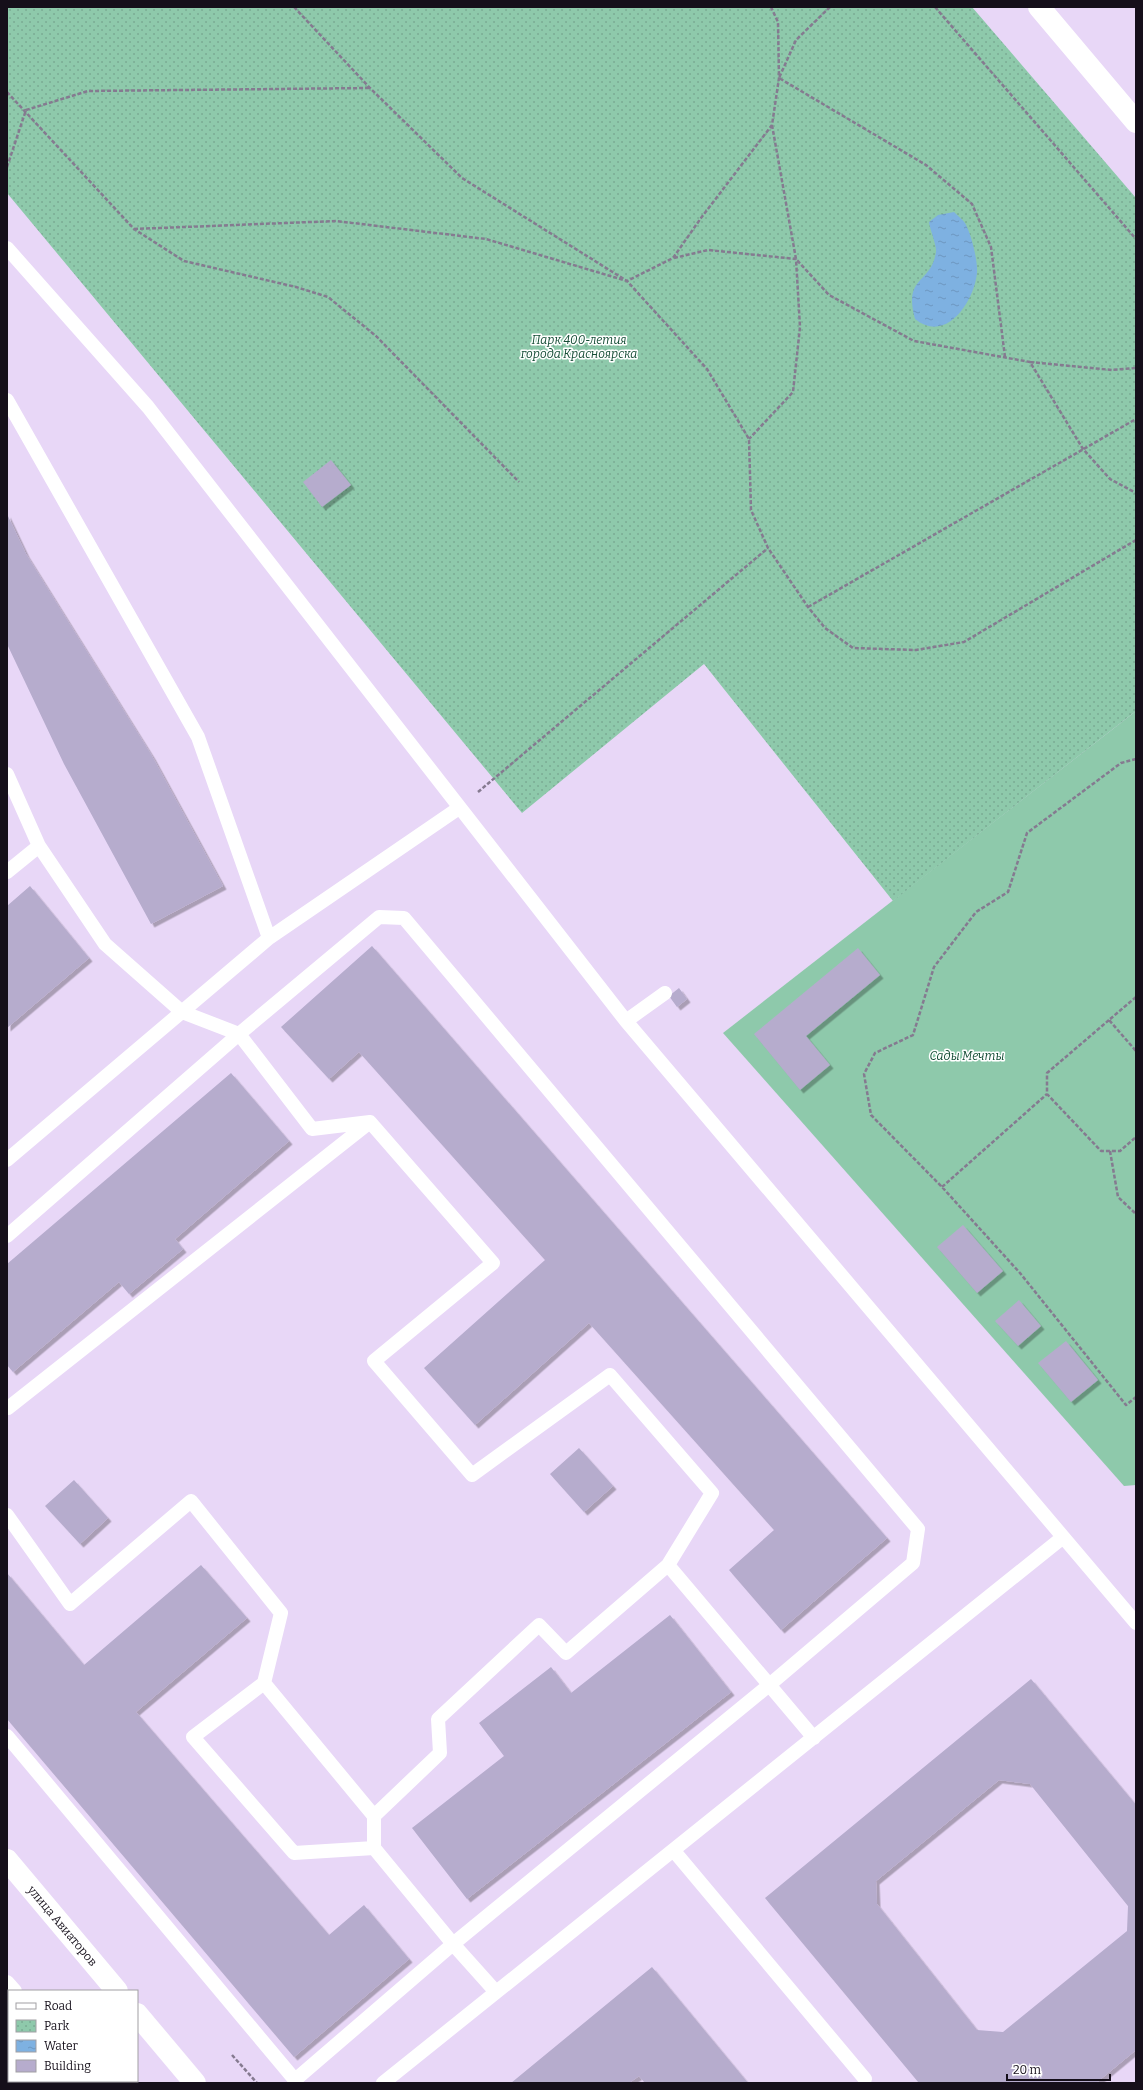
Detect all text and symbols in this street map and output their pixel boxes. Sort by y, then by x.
park label: Парк 400-летия города Красноярска [520,333,637,361]
park label: Сады Мечты [930,1049,1004,1063]
street label: улица Авиаторов [24,1882,100,1969]
legend [8,1990,138,2082]
text: Road [44,1999,72,2013]
text: Park [44,2019,70,2033]
text: Water [44,2039,79,2053]
scale bar [1007,2056,1110,2082]
text: Building [44,2059,91,2073]
text: 20 m [1013,2063,1042,2077]

